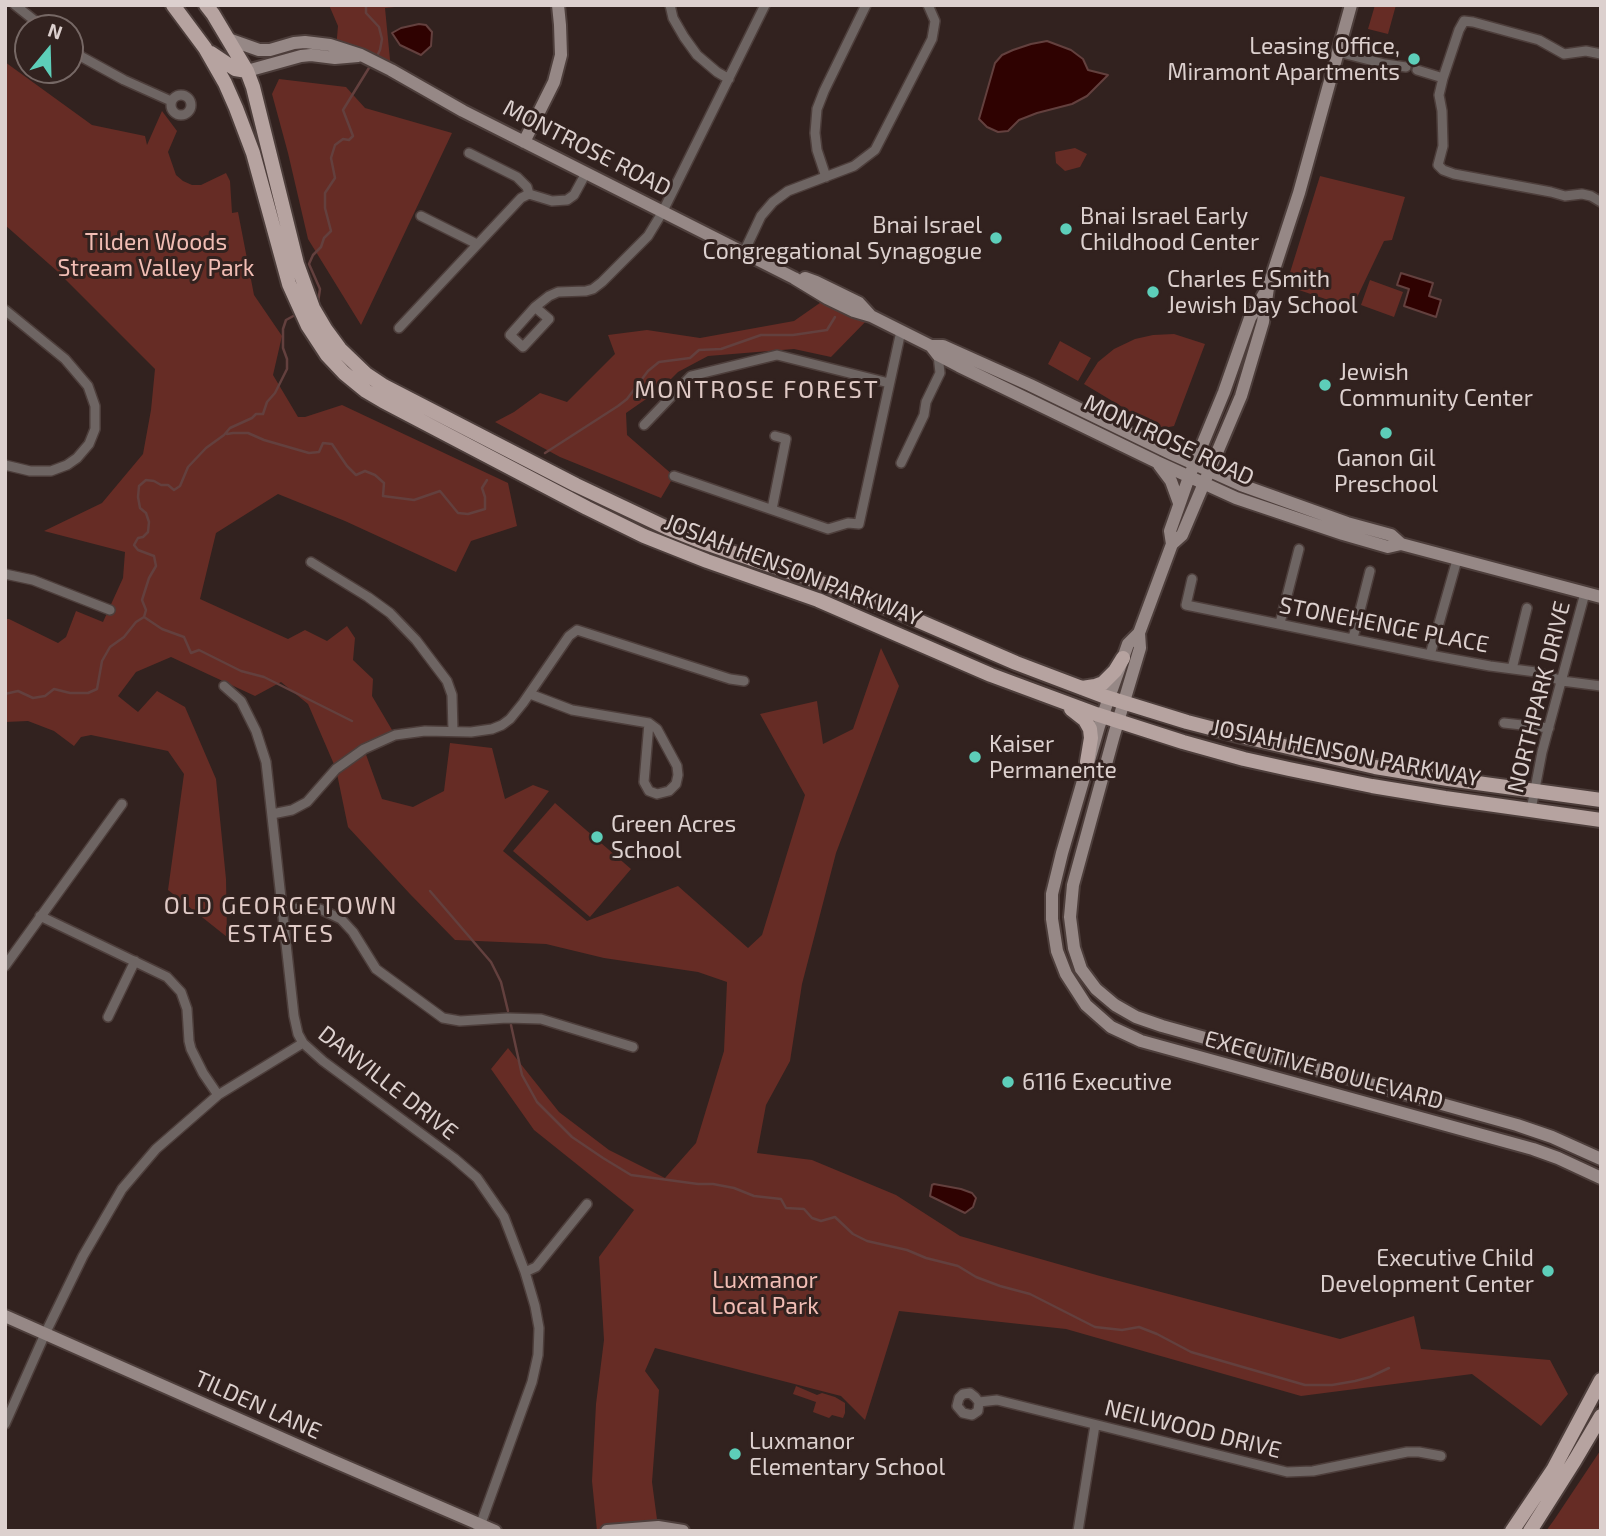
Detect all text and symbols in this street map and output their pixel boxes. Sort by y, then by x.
north arrow [14,14,84,84]
text: N [45,17,66,44]
place label: Leasing Office, Miramont Apartments [1167,32,1400,86]
marker: Leasing Office, Miramont Apartments [1406,51,1422,67]
street label: MONTROSE ROAD [498,94,676,202]
place label: Bnai Israel Early Childhood Center [1080,202,1259,256]
place label: Bnai Israel Congregational Synagogue [703,211,982,265]
marker: Bnai Israel Early Childhood Center [1058,221,1074,237]
park label: Tilden Woods Stream Valley Park [58,228,254,282]
marker: Bnai Israel Congregational Synagogue [988,230,1004,246]
place label: Charles E Smith Jewish Day School [1167,265,1358,319]
marker: Charles E Smith Jewish Day School [1145,284,1161,300]
place label: Jewish Community Center [1339,358,1533,412]
district label: MONTROSE FOREST [636,376,878,404]
marker: Jewish Community Center [1317,377,1333,393]
street label: MONTROSE ROAD [1079,388,1259,492]
marker: Ganon Gil Preschool [1378,425,1394,441]
place label: Ganon Gil Preschool [1334,444,1438,498]
street label: JOSIAH HENSON PARKWAY [660,508,926,632]
street label: STONEHENGE PLACE [1277,591,1491,659]
street label: NORTHPARK DRIVE [1502,598,1576,796]
street label: JOSIAH HENSON PARKWAY [1209,713,1483,793]
place label: Kaiser Permanente [989,730,1117,784]
marker: Kaiser Permanente [967,749,983,765]
place label: Green Acres School [611,810,736,864]
marker: Green Acres School [589,829,605,845]
district label: OLD GEORGETOWN ESTATES [165,892,397,948]
street label: DANVILLE DRIVE [313,1020,463,1146]
street label: EXECUTIVE BOULEVARD [1202,1025,1446,1115]
place label: 6116 Executive [1022,1068,1172,1096]
marker: 6116 Executive [1000,1074,1016,1090]
place label: Executive Child Development Center [1320,1244,1534,1298]
marker: Executive Child Development Center [1540,1263,1556,1279]
park label: Luxmanor Local Park [711,1266,819,1320]
street label: TILDEN LANE [190,1365,326,1445]
street label: NEILWOOD DRIVE [1102,1394,1284,1464]
place label: Luxmanor Elementary School [749,1427,945,1481]
marker: Luxmanor Elementary School [727,1446,743,1462]

